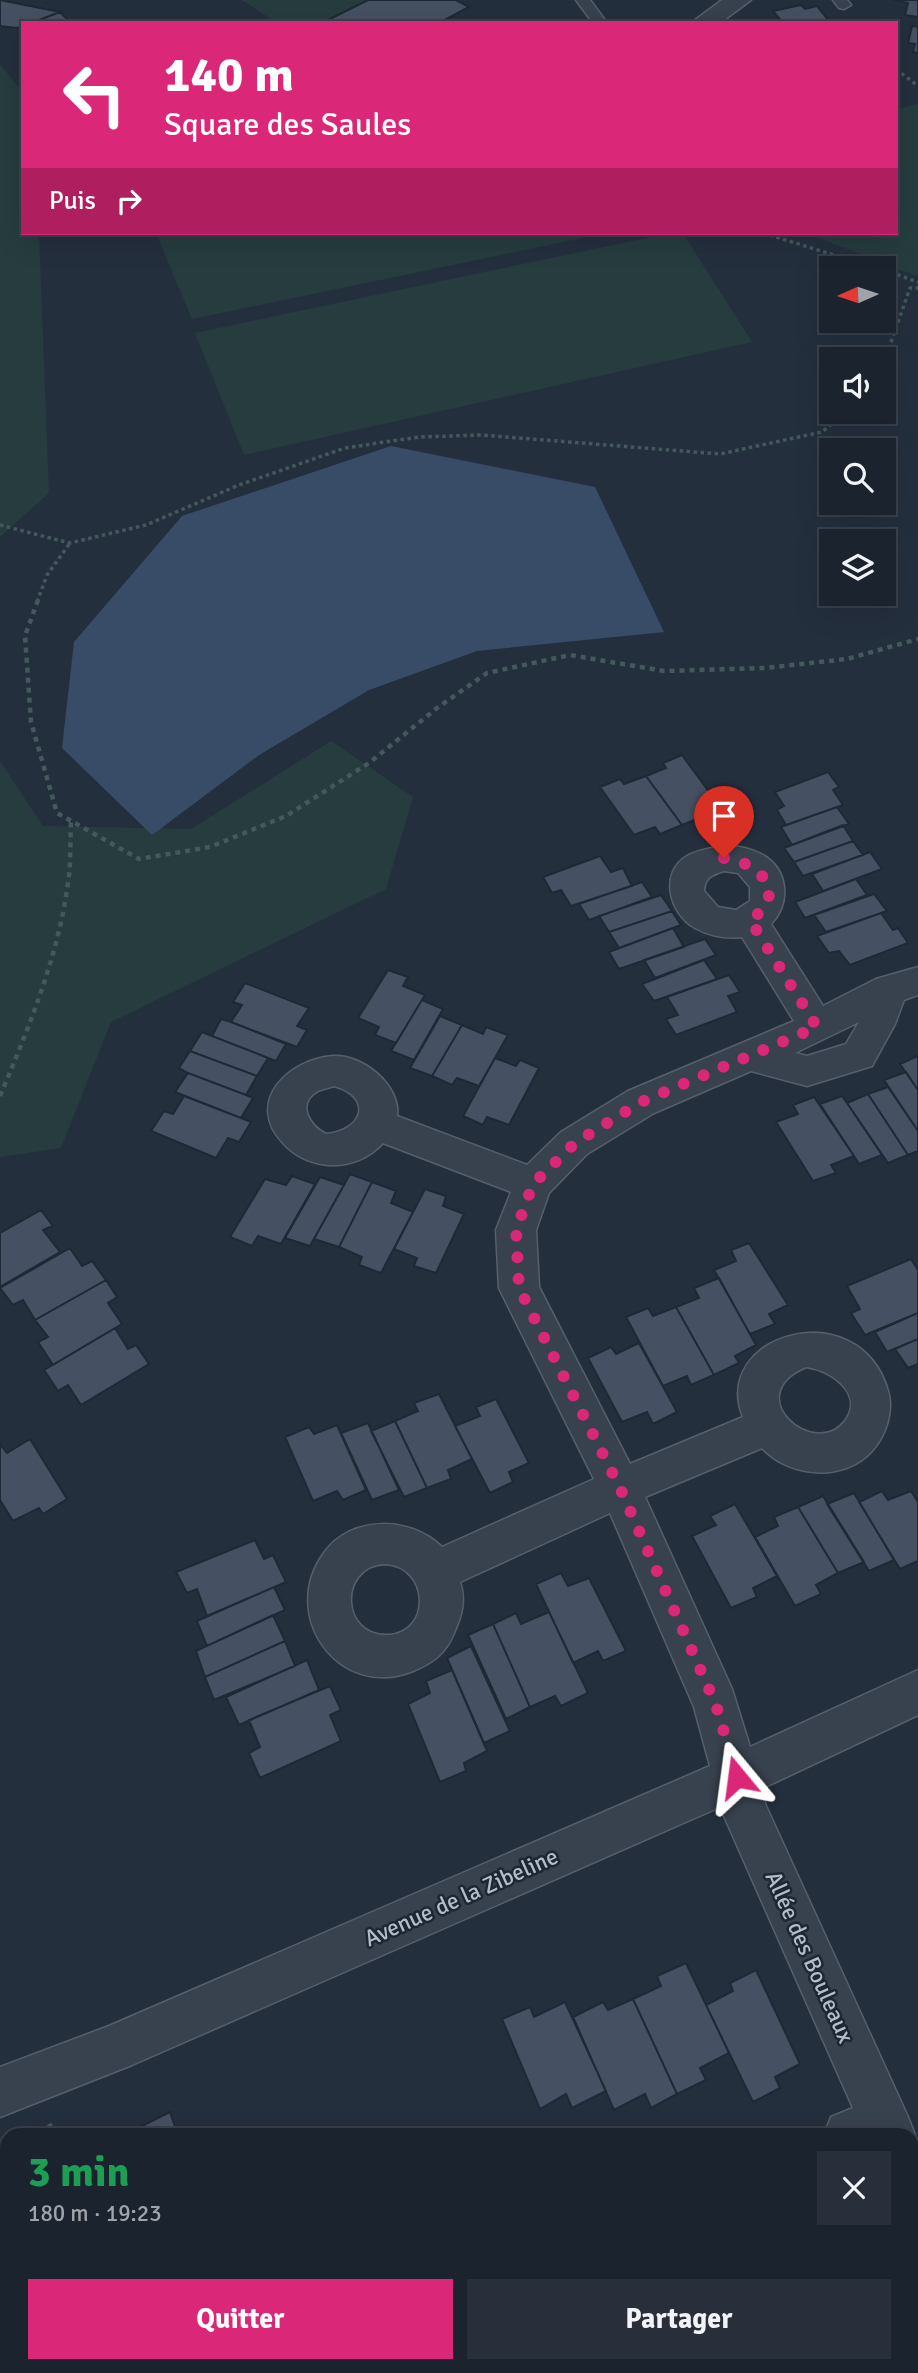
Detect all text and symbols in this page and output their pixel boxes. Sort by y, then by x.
text: 140 m [164,45,294,105]
icon: left [49,49,140,140]
text: Square des Saules [164,105,411,144]
icon: right [110,182,148,220]
text: Puis [49,185,96,217]
north arrow [819,256,896,332]
map controls [819,256,896,606]
button: sound [819,347,896,424]
button: search [819,438,896,515]
button: layers [819,529,896,606]
pin [694,786,754,858]
icon: arrive [705,797,743,835]
position arrow [700,1740,774,1814]
street label: Avenue de la Zibeline [360,1842,563,1953]
street label: Allée des Bouleaux [759,1867,861,2048]
text: 3 min [28,2147,129,2198]
button: close [817,2151,891,2225]
text: 180 m · 19:23 [28,2199,162,2228]
button: Quitter [28,2279,453,2359]
button: Partager [467,2279,891,2359]

